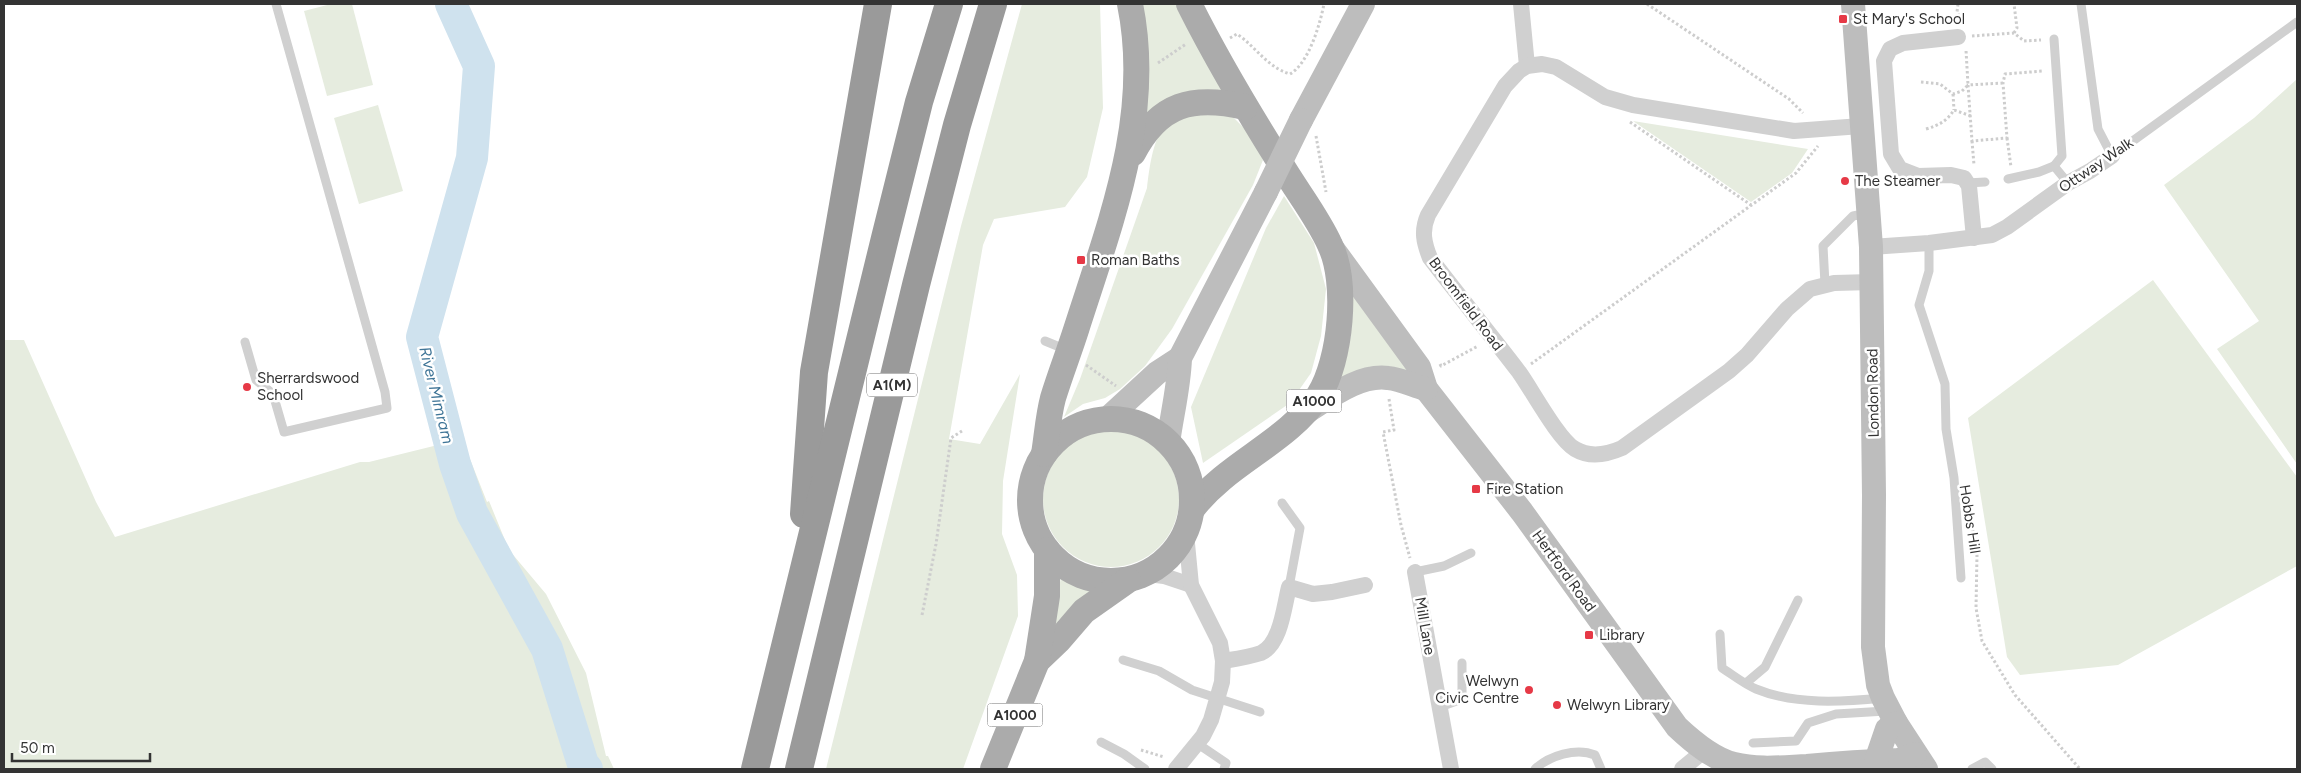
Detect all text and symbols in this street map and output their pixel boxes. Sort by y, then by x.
place label: St Mary's School [1853,10,1965,28]
marker: St Mary's School [1837,13,1849,25]
street label: Ottway Walk [2055,133,2137,196]
place label: The Steamer [1855,172,1940,190]
marker: The Steamer [1839,175,1851,187]
place label: Roman Baths [1091,251,1179,269]
marker: Roman Baths [1075,254,1087,266]
street label: Broomfield Road [1425,254,1507,354]
water label: River Mimram [415,345,458,446]
street label: London Road [1863,348,1883,438]
place label: Sherrardswood School [257,369,359,404]
road number: A1(M) [867,374,917,396]
marker: Sherrardswood School [241,381,253,393]
road number: A1000 [1286,390,1342,412]
place label: Fire Station [1486,480,1563,498]
marker: Fire Station [1470,483,1482,495]
street label: Hobbs Hill [1956,483,1984,555]
street label: Hertford Road [1528,527,1600,615]
street label: Mill Lane [1411,596,1439,656]
place label: Library [1599,626,1645,644]
marker: Library [1583,629,1595,641]
place label: Welwyn Civic Centre [1435,672,1519,707]
marker: Welwyn Civic Centre [1523,684,1535,696]
place label: Welwyn Library [1567,696,1670,714]
marker: Welwyn Library [1551,699,1563,711]
road number: A1000 [988,704,1042,726]
scale bar [12,730,150,762]
text: 50 m [20,739,55,757]

